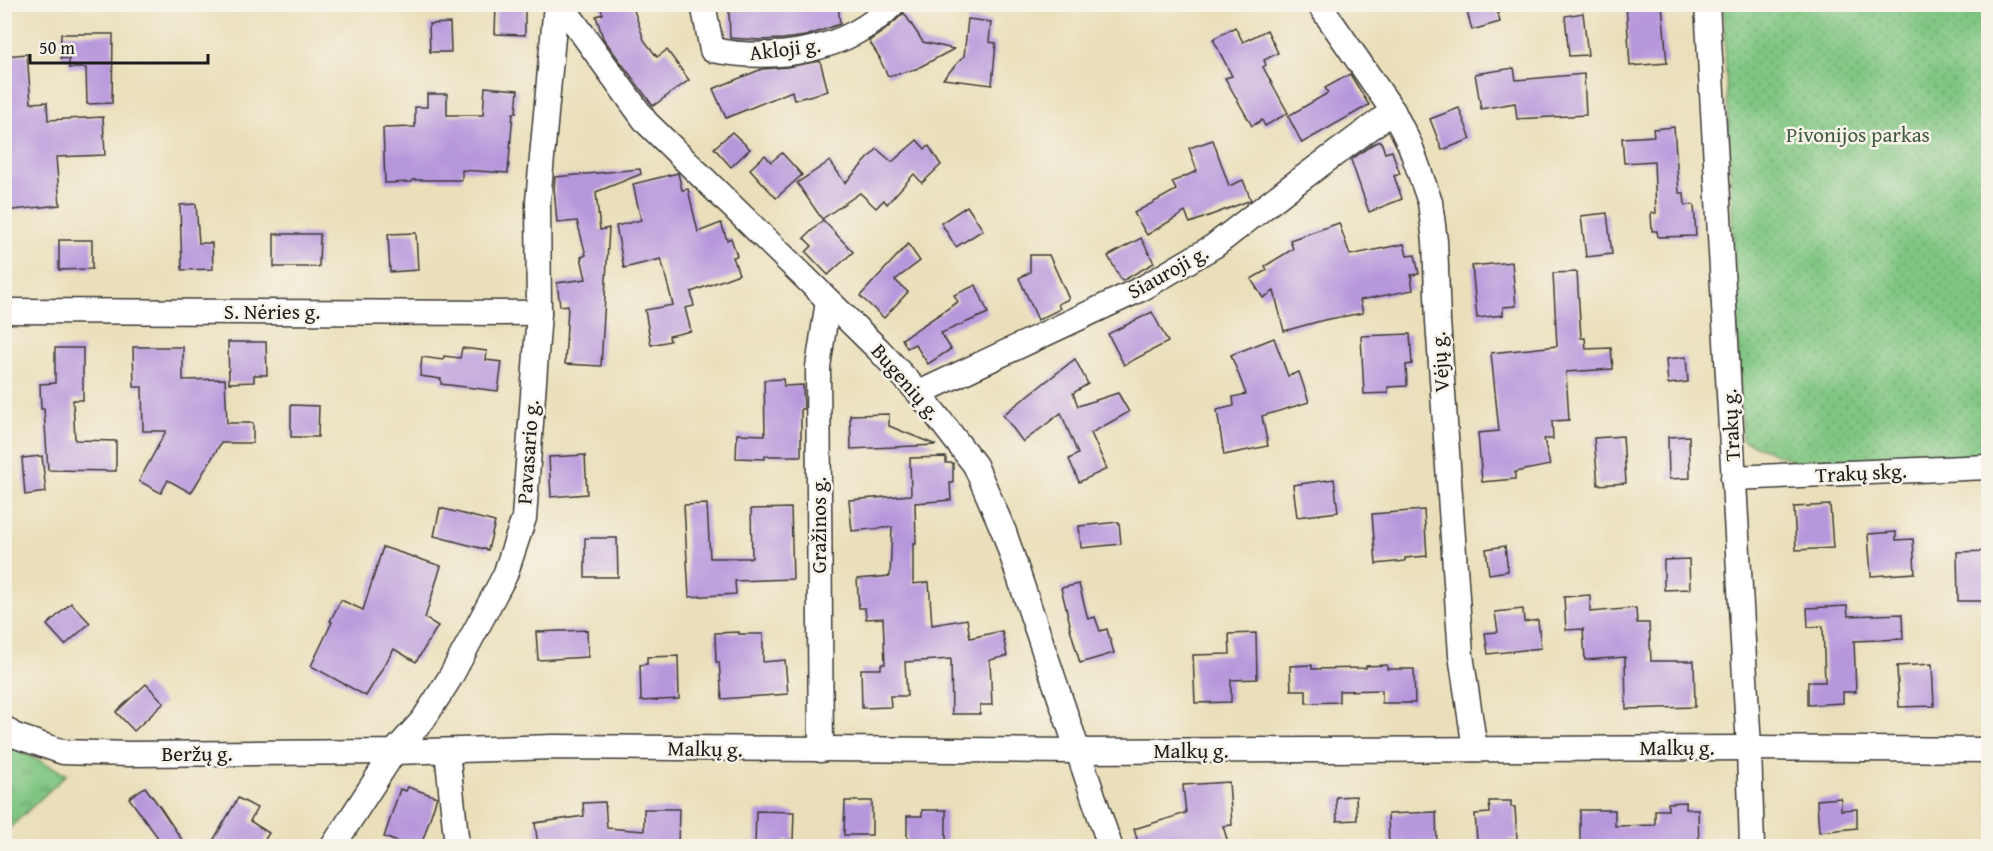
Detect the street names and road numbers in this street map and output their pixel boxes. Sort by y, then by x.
street label: Akloji g. [747,29,822,68]
street label: Siauroji g. [1122,237,1214,307]
street label: S. Nėries g. [224,296,320,327]
street label: Vėjų g. [1422,331,1457,393]
street label: Bugenių g. [864,336,949,427]
street label: Trakų g. [1713,388,1748,462]
street label: Pavasario g. [508,399,547,505]
street label: Trakų skg. [1815,455,1907,490]
street label: Gražinos g. [803,477,834,573]
street label: Malkų g. [667,732,743,765]
street label: Malkų g. [1639,732,1715,763]
street label: Malkų g. [1153,735,1229,766]
street label: Beržų g. [161,738,233,769]

